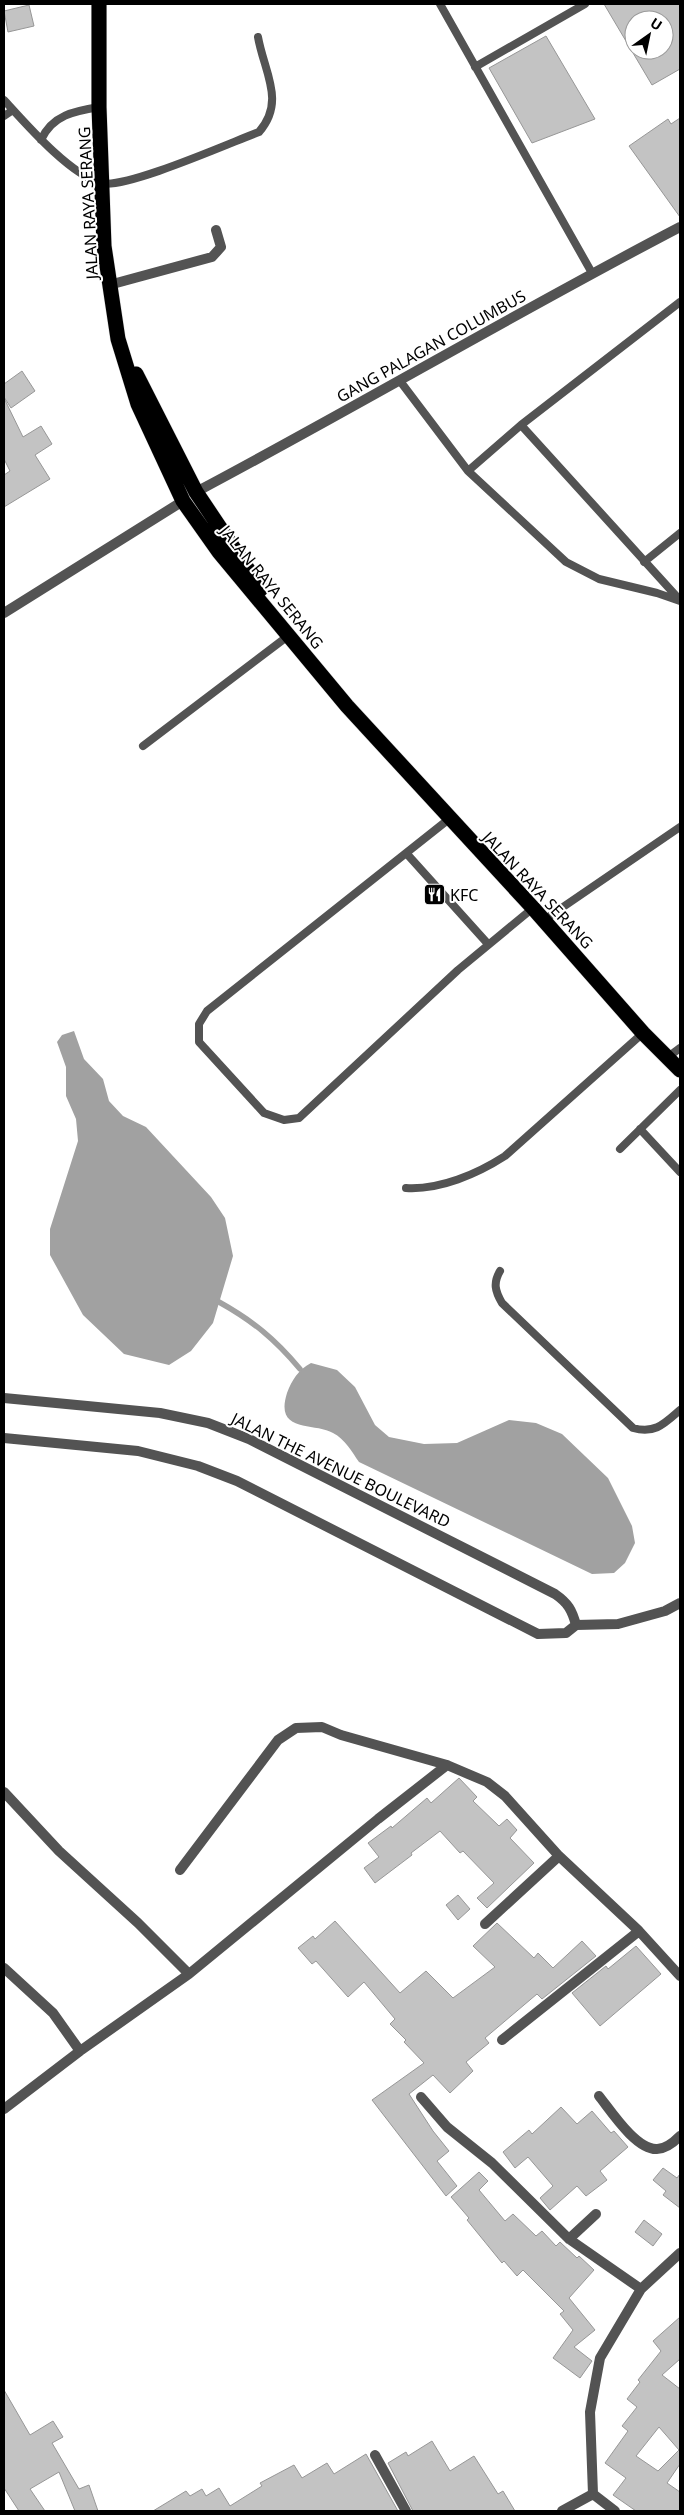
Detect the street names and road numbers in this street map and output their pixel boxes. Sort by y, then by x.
street label: JALAN RAYA SERANG [73,126,103,282]
street label: GANG PALAGAN COLUMBUS [333,285,530,407]
street label: JALAN RAYA SERANG [214,519,329,653]
street label: JALAN RAYA SERANG [476,825,598,953]
street label: JALAN THE AVENUE BOULEVARD [226,1406,454,1533]

